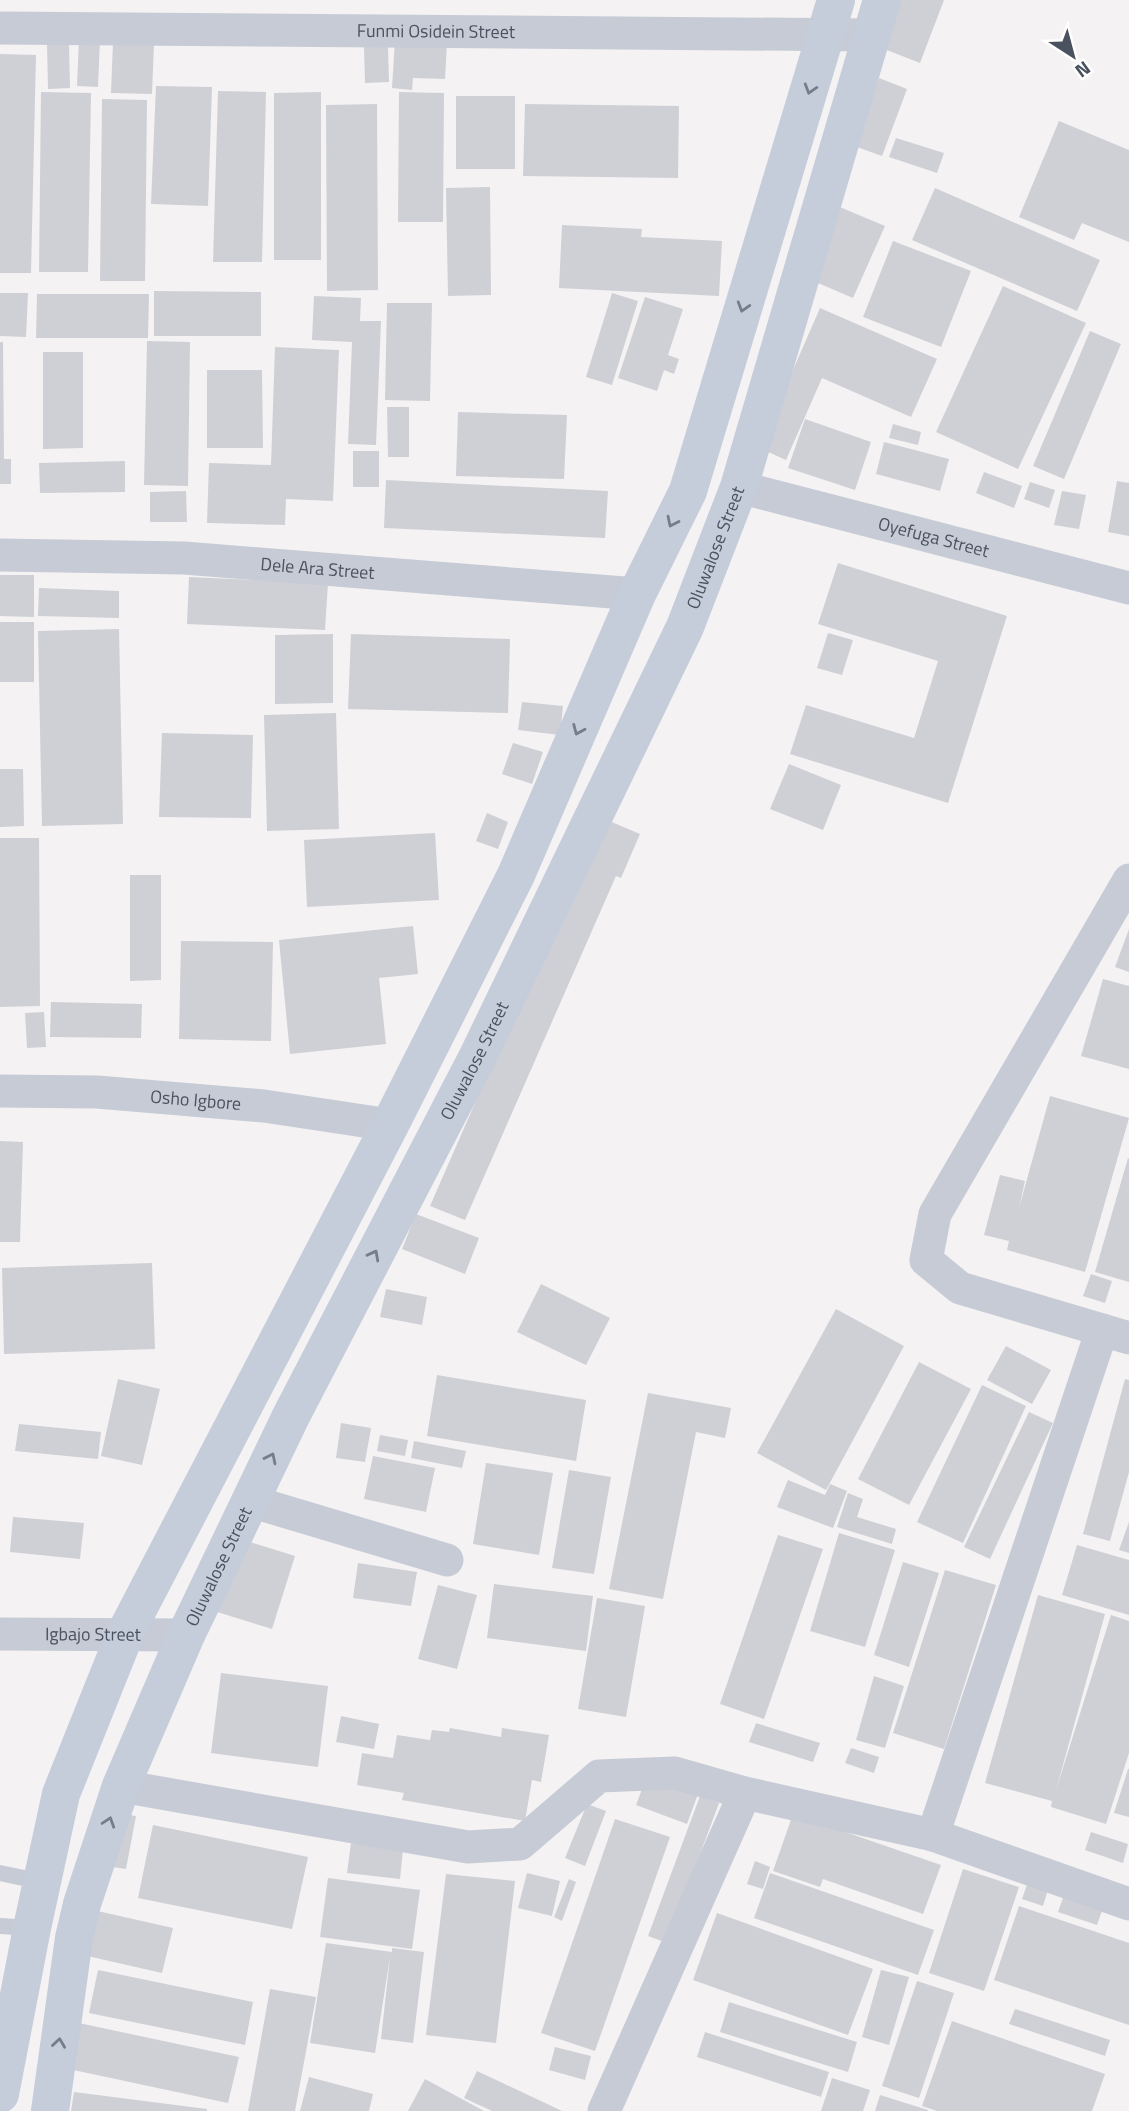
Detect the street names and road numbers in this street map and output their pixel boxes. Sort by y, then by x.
street label: Funmi Osidein Street [357,17,516,45]
street label: Oluwalose Street [679,482,751,613]
street label: Oyefuga Street [875,510,993,564]
street label: Dele Ara Street [260,550,376,586]
street label: Oluwalose Street [433,996,516,1125]
street label: Osho Igbore [149,1083,242,1117]
street label: Oluwalose Street [178,1501,259,1631]
street label: Igbajo Street [45,1620,142,1648]

